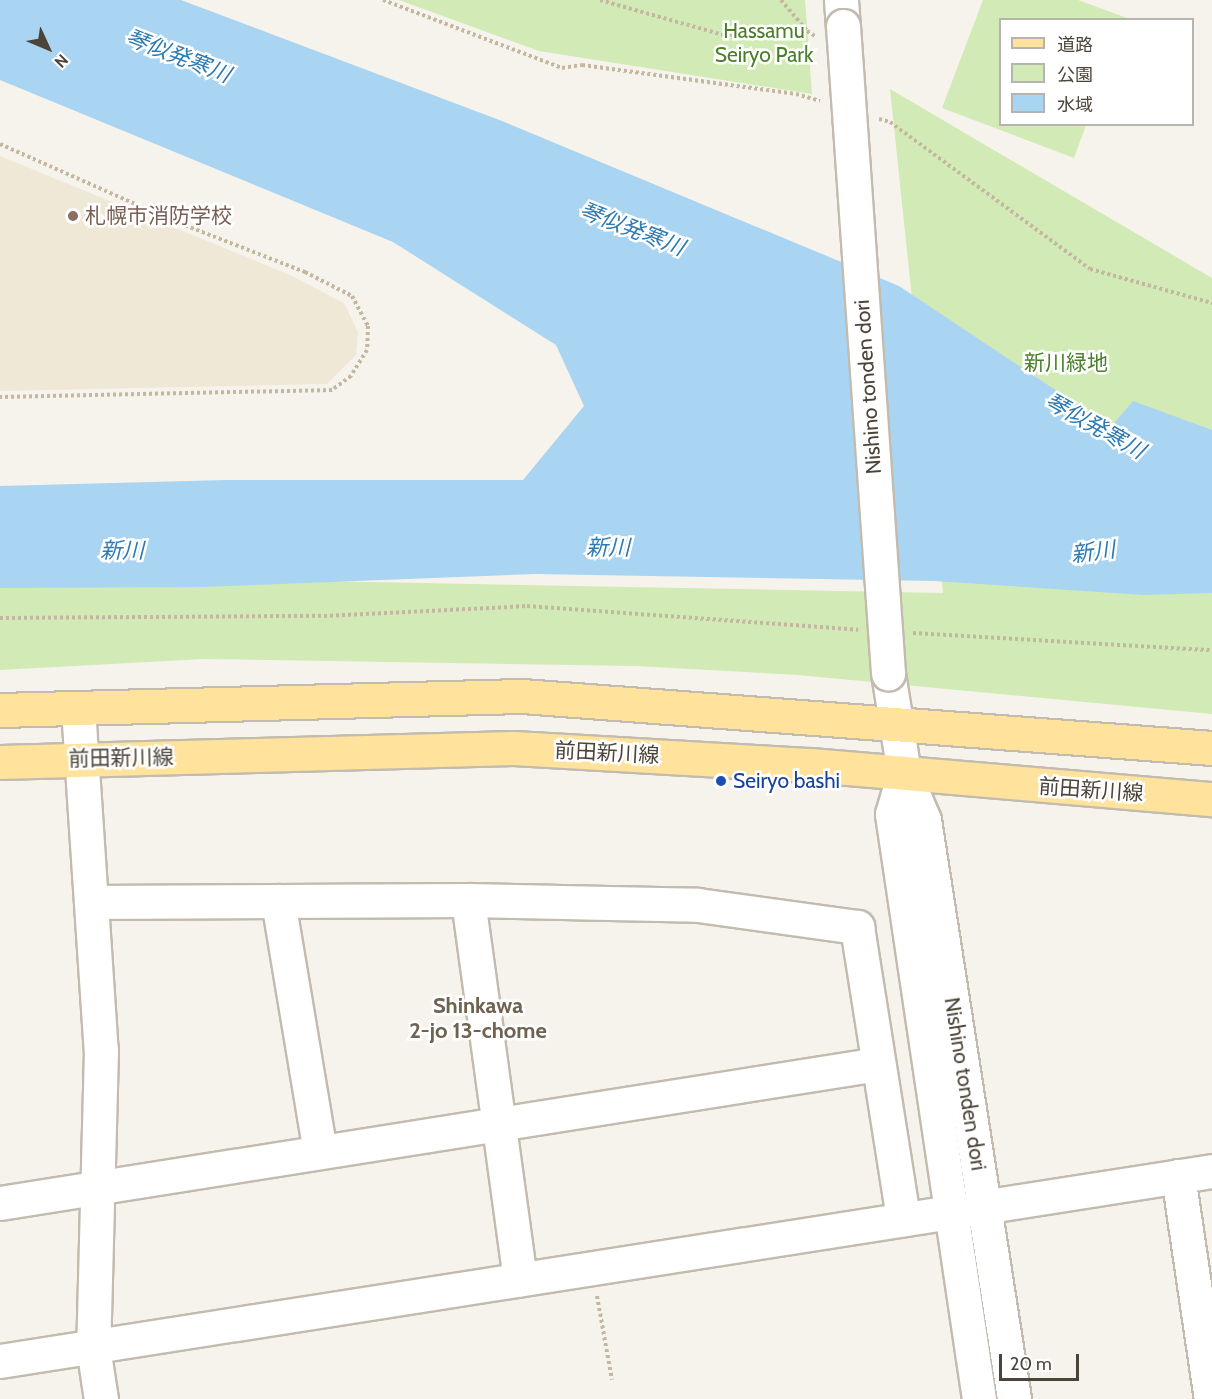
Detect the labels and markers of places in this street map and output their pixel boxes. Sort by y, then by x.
place label: 札幌市消防学校 [85,203,232,229]
marker: 札幌市消防学校 [66,209,80,223]
place label: Seiryo bashi [733,768,840,794]
marker: Seiryo bashi [714,774,728,788]

